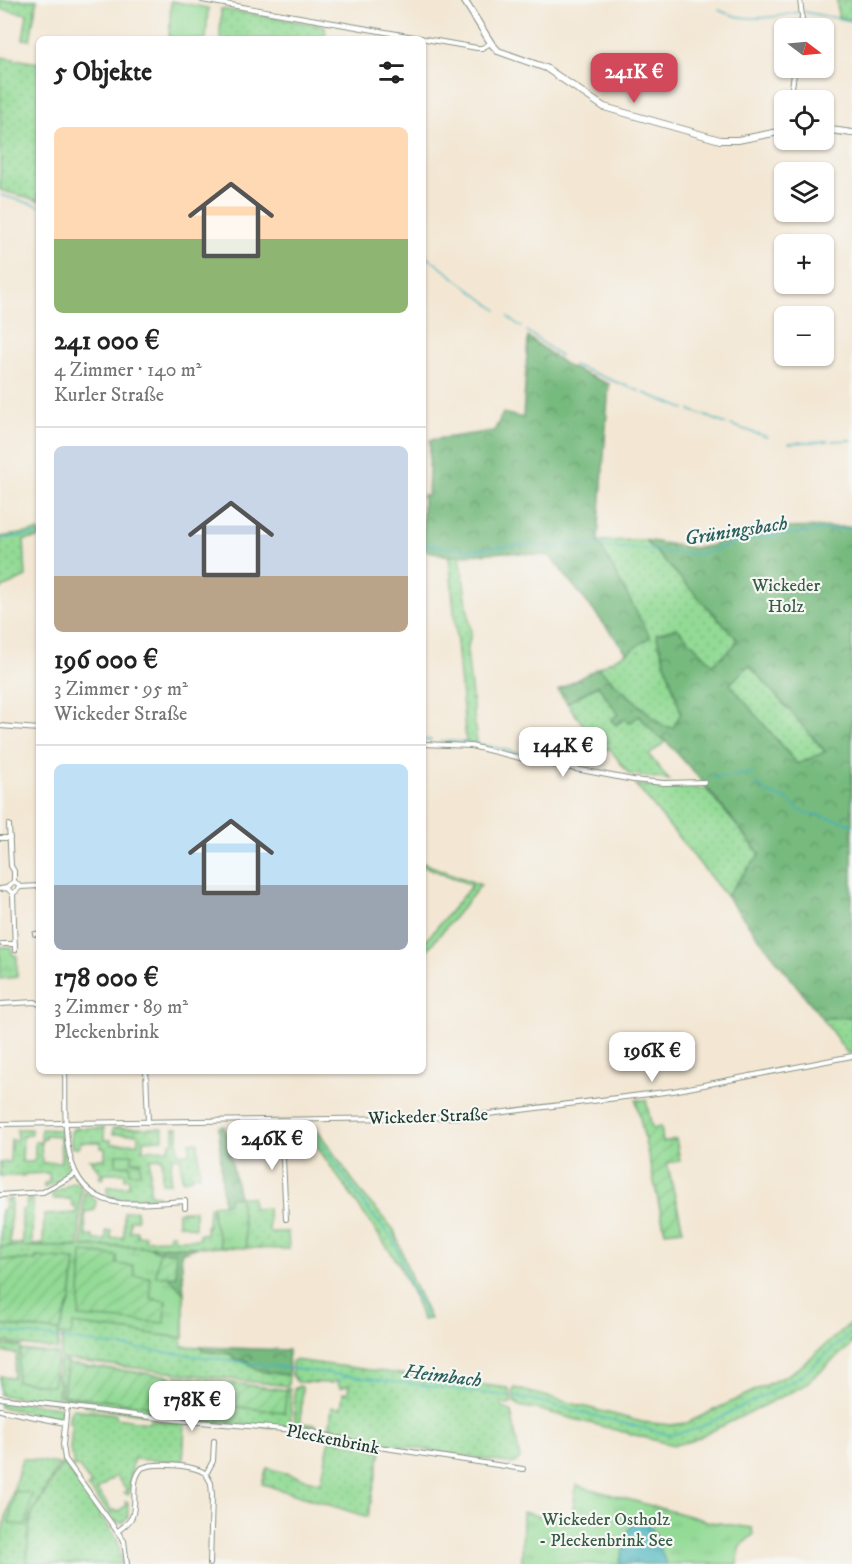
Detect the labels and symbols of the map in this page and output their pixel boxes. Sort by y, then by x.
north arrow [774,18,834,78]
pin: 241K € [585,53,683,104]
water label: Grüningsbach [683,511,789,552]
park label: Wickeder Holz [751,575,820,618]
pin: 144K € [514,727,612,778]
pin: 196K € [603,1032,701,1083]
street label: Wickeder Straße [367,1104,488,1130]
pin: 246K € [223,1120,321,1171]
water label: Heimbach [401,1359,483,1394]
pin: 178K € [143,1381,241,1432]
street label: Pleckenbrink [284,1420,381,1460]
park label: Wickeder Ostholz - Pleckenbrink See [539,1509,673,1552]

